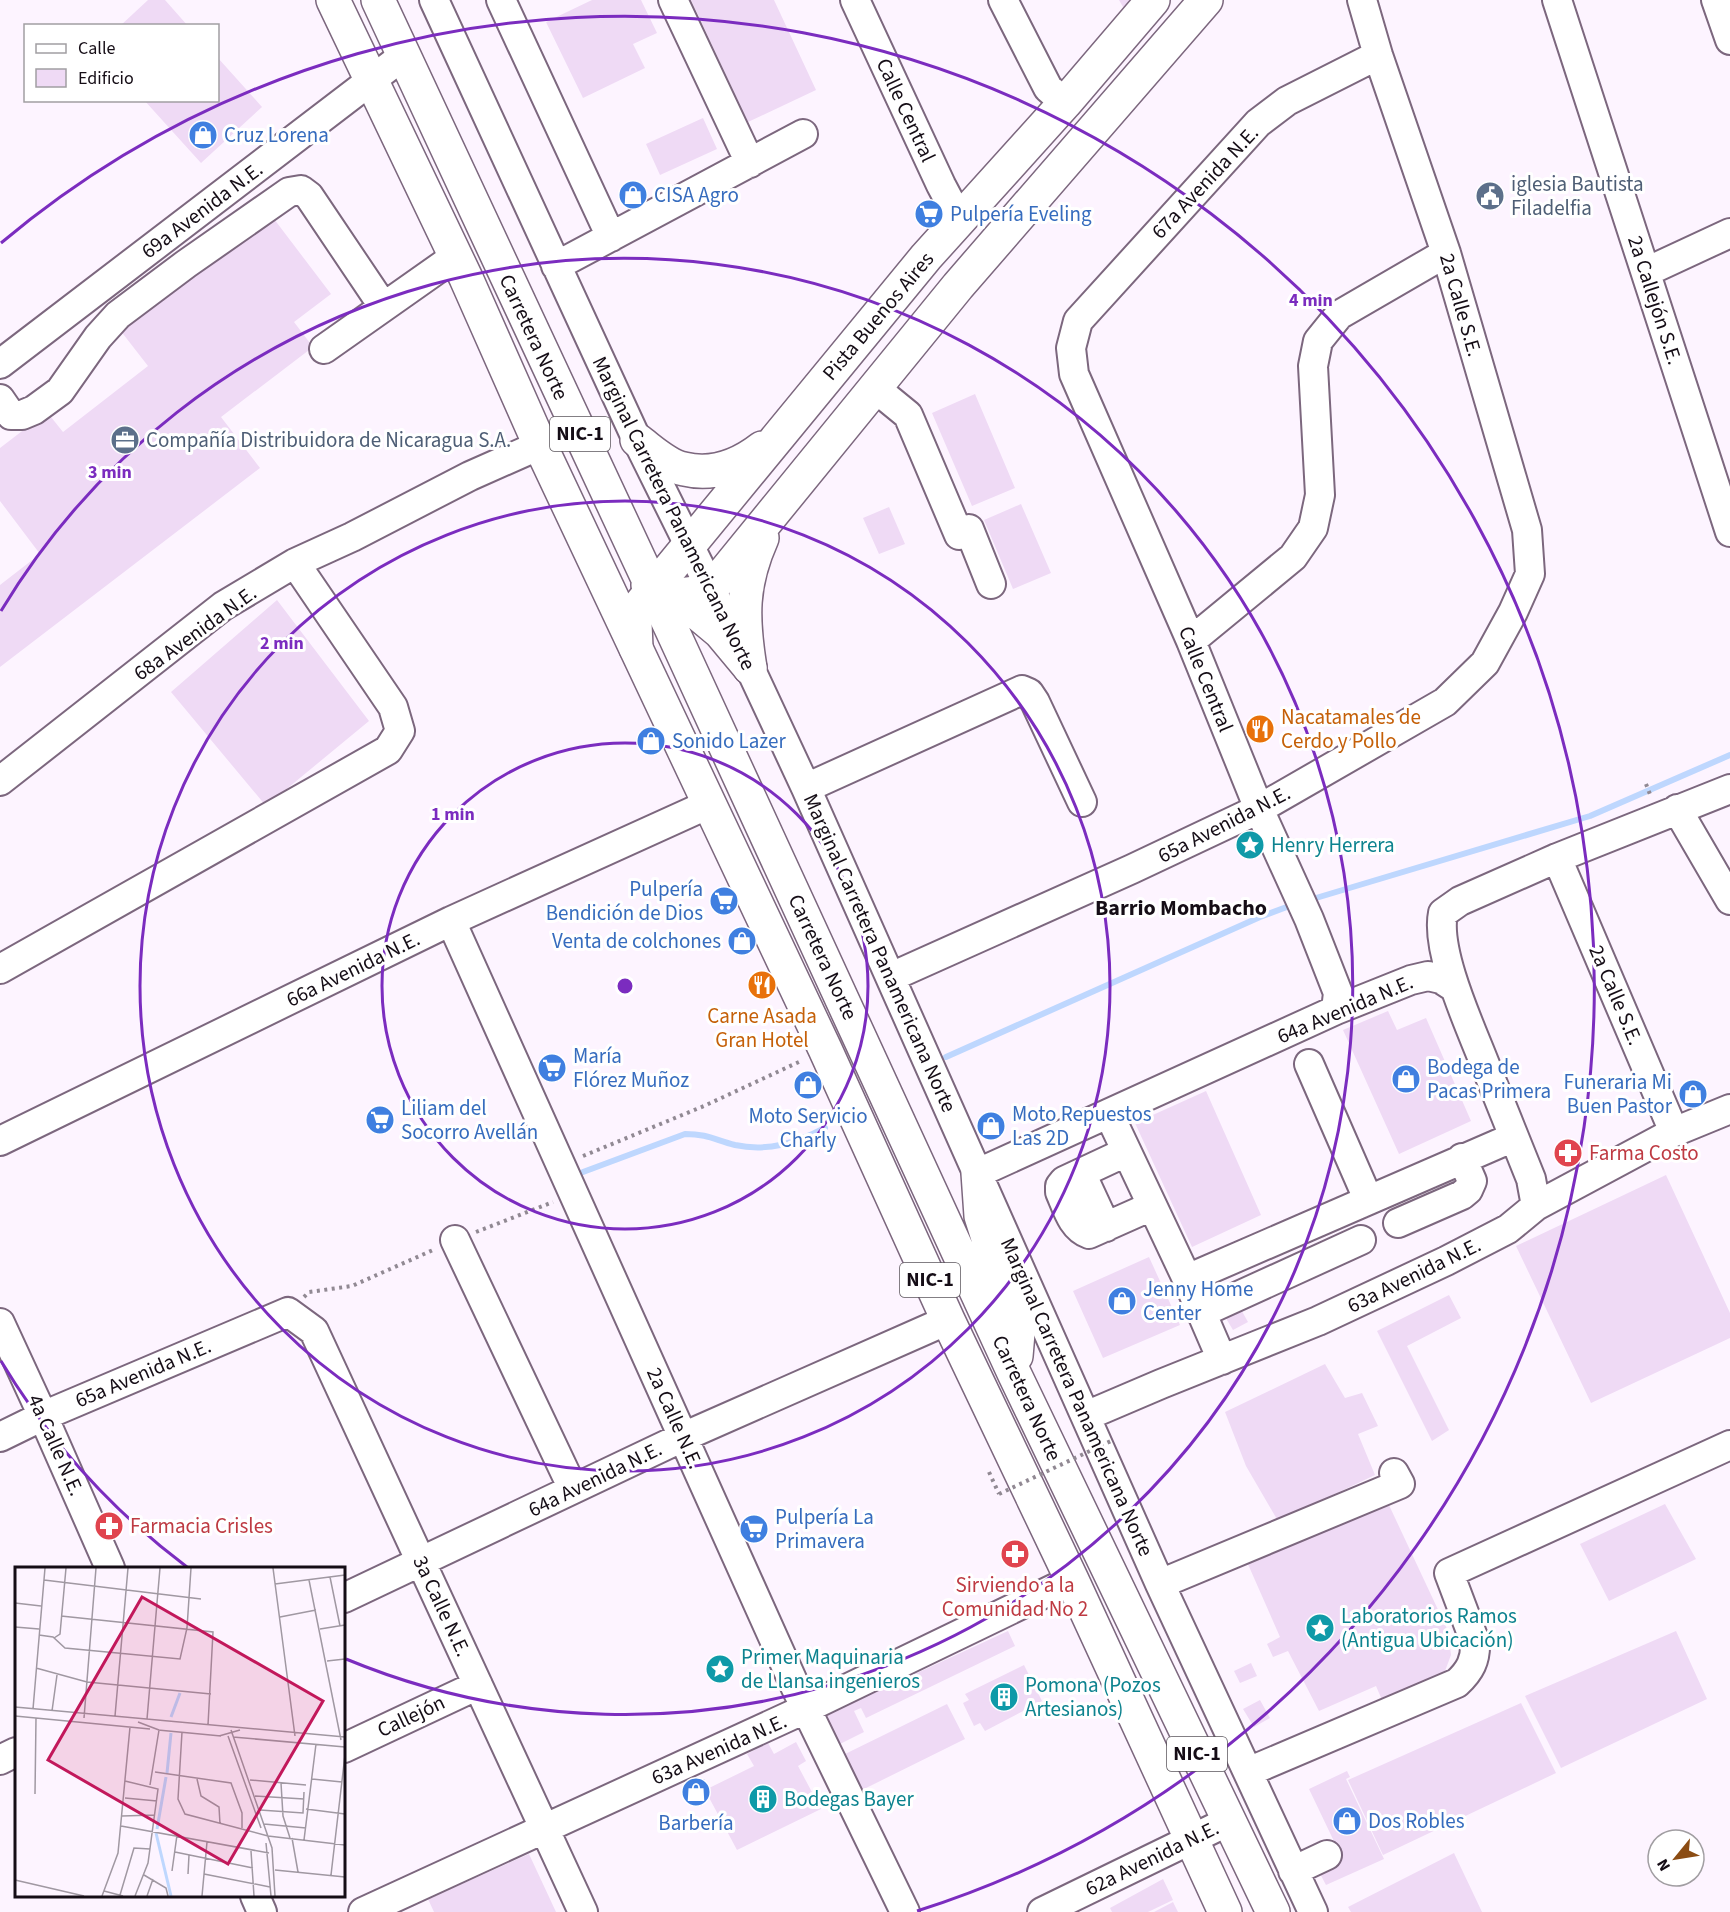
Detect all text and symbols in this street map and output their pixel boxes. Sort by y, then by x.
legend [24,24,219,102]
text: Calle [78,36,116,61]
street label: Calle Central [869,53,943,167]
text: Edificio [78,66,134,91]
shop icon: Cruz Lorena [187,119,219,151]
street label: 67a Avenida N.E. [1144,119,1266,245]
place label: Cruz Lorena [224,120,329,150]
street label: 69a Avenida N.E. [135,154,269,266]
place label: iglesia Bautista Filadelfia [1511,169,1644,223]
shop icon: CISA Agro [617,179,649,211]
place label: CISA Agro [654,180,739,210]
public building icon: iglesia Bautista Filadelfia [1474,180,1506,212]
supermarket icon: Pulpería Eveling [913,198,945,230]
place label: Pulpería Eveling [950,199,1092,229]
street label: 2a Callejón S.E. [1620,232,1690,368]
street label: Pista Buenos Aires [815,245,941,387]
street label: 2a Calle S.E. [1432,250,1490,360]
street label: Carretera Norte [492,269,576,405]
text: 4 min [1289,288,1333,313]
street label: Marginal Carretera Panamericana Norte [585,351,763,675]
road number: NIC-1 [550,417,610,451]
office icon: Compañía Distribuidora de Nicaragua S.A. [109,424,141,456]
place label: Compañía Distribuidora de Nicaragua S.A. [146,425,511,455]
text: 3 min [88,460,132,485]
street label: 68a Avenida N.E. [127,578,263,688]
street label: Calle Central [1171,622,1241,736]
text: 2 min [260,631,304,656]
place label: Nacatamales de Cerdo y Pollo [1281,702,1421,756]
restaurant icon: Nacatamales de Cerdo y Pollo [1244,713,1276,745]
shop icon: Sonido Lazer [635,725,667,757]
place label: Sonido Lazer [672,726,786,756]
street label: 65a Avenida N.E. [1152,778,1296,870]
street label: Marginal Carretera Panamericana Norte [796,789,964,1117]
text: 1 min [431,802,475,827]
place icon: Henry Herrera [1234,829,1266,861]
place label: Henry Herrera [1271,830,1395,860]
place label: Pulpería Bendición de Dios [546,874,703,928]
supermarket icon: Pulpería Bendición de Dios [708,885,740,917]
street label: Carretera Norte [781,889,865,1025]
district label: Barrio Mombacho [1095,892,1267,924]
street label: 66a Avenida N.E. [281,924,425,1014]
shop icon: Venta de colchones [726,925,758,957]
place label: Venta de colchones [552,926,721,956]
street label: 2a Calle S.E. [1582,940,1650,1050]
street label: 64a Avenida N.E. [1272,967,1418,1051]
restaurant icon: Carne Asada Gran Hotel [746,969,778,1001]
centre of rings [615,976,635,996]
place label: Carne Asada Gran Hotel [707,1001,817,1055]
place label: María Flórez Muñoz [573,1041,689,1095]
supermarket icon: María Flórez Muñoz [536,1052,568,1084]
place label: Bodega de Pacas Primera [1427,1052,1551,1106]
shop icon: Bodega de Pacas Primera [1390,1063,1422,1095]
place label: Funeraria Mi Buen Pastor [1564,1067,1673,1121]
shop icon: Moto Servicio Charly [792,1069,824,1101]
shop icon: Funeraria Mi Buen Pastor [1677,1078,1709,1110]
place label: Liliam del Socorro Avellán [401,1093,538,1147]
place label: Moto Repuestos Las 2D [1012,1099,1152,1153]
place label: Moto Servicio Charly [748,1101,868,1155]
supermarket icon: Liliam del Socorro Avellán [364,1104,396,1136]
shop icon: Moto Repuestos Las 2D [975,1110,1007,1142]
pharmacy icon: Farma Costo [1552,1137,1584,1169]
place label: Farma Costo [1589,1138,1699,1168]
street label: 63a Avenida N.E. [1342,1230,1486,1320]
street label: Marginal Carretera Panamericana Norte [993,1233,1161,1561]
road number: NIC-1 [900,1263,960,1297]
place label: Jenny Home Center [1143,1274,1253,1328]
shop icon: Jenny Home Center [1106,1285,1138,1317]
street label: Carretera Norte [985,1330,1069,1466]
street label: 65a Avenida N.E. [70,1331,216,1415]
street label: 2a Calle N.E. [639,1362,711,1474]
street label: 4a Calle N.E. [20,1389,92,1501]
street label: 64a Avenida N.E. [523,1434,667,1524]
place label: Pulpería La Primavera [775,1502,874,1556]
pharmacy icon: Farmacia Crisles [93,1510,125,1542]
place label: Farmacia Crisles [130,1511,273,1541]
supermarket icon: Pulpería La Primavera [738,1513,770,1545]
pharmacy icon: Sirviendo a la Comunidad No 2 [999,1538,1031,1570]
street label: 3a Calle N.E. [406,1551,478,1661]
inset map [15,1567,345,1897]
place label: Sirviendo a la Comunidad No 2 [942,1570,1088,1624]
place label: Laboratorios Ramos (Antigua Ubicación) [1341,1601,1517,1655]
place icon: Laboratorios Ramos (Antigua Ubicación) [1304,1612,1336,1644]
place label: Primer Maquinaria de Llansa ingenieros [741,1642,920,1696]
place icon: Primer Maquinaria de Llansa ingenieros [704,1653,736,1685]
place label: Pomona (Pozos Artesianos) [1025,1670,1161,1724]
building icon: Pomona (Pozos Artesianos) [988,1681,1020,1713]
street label: Callejón [372,1687,450,1745]
street label: 63a Avenida N.E. [647,1706,791,1792]
road number: NIC-1 [1167,1737,1227,1771]
shop icon: Barbería [680,1776,712,1808]
building icon: Bodegas Bayer [747,1783,779,1815]
place label: Bodegas Bayer [784,1784,914,1814]
shop icon: Dos Robles [1331,1805,1363,1837]
place label: Dos Robles [1368,1806,1465,1836]
place label: Barbería [658,1808,734,1838]
street label: 62a Avenida N.E. [1080,1813,1224,1903]
north arrow [1646,1828,1706,1888]
text: N [1652,1855,1676,1875]

